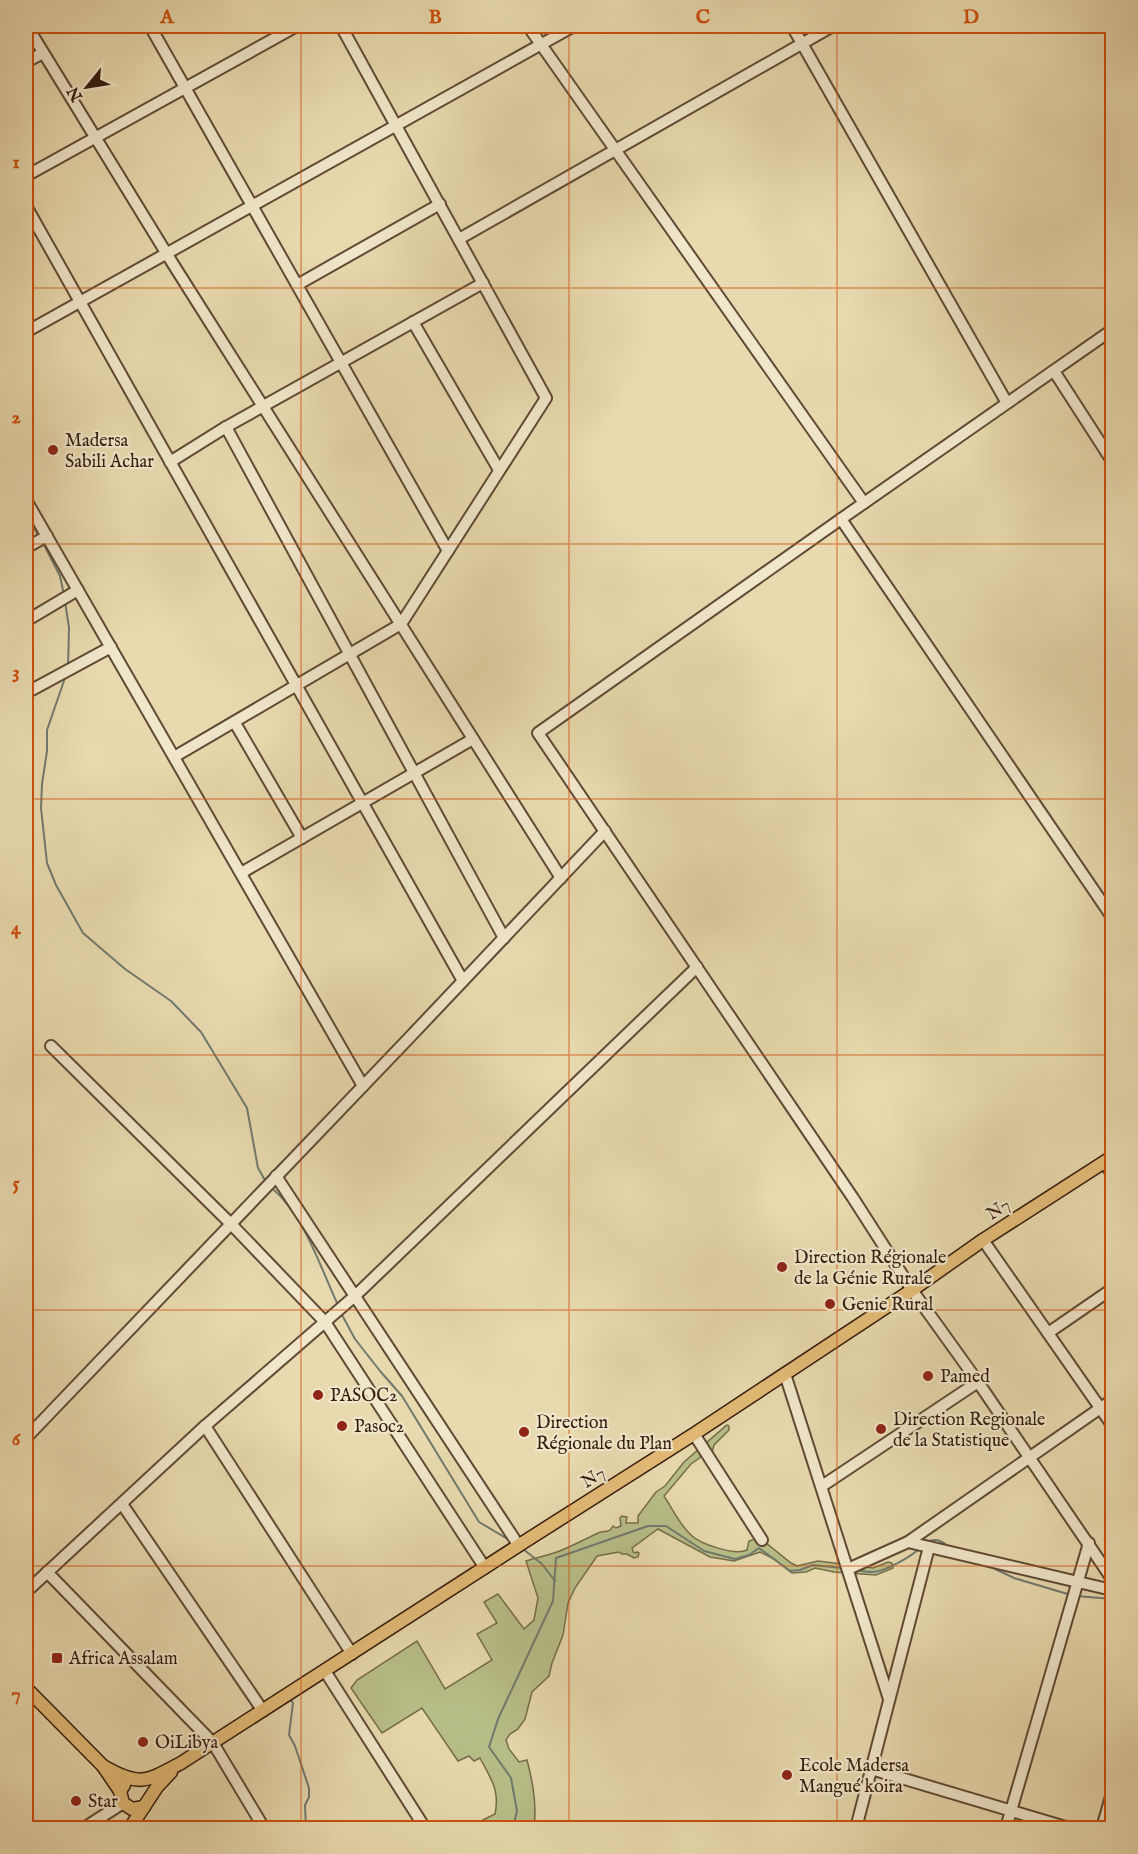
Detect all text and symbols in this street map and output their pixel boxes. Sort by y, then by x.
text: A [159,5,175,30]
text: B [428,5,442,30]
text: C [696,5,710,30]
text: D [963,5,979,30]
north arrow [57,57,117,117]
text: N [64,82,88,105]
text: 1 [12,150,20,175]
text: 2 [11,405,21,430]
place label: Madersa Sabili Achar [65,430,154,474]
marker: Madersa Sabili Achar [46,443,60,457]
text: 3 [12,660,20,685]
text: 4 [11,916,22,941]
text: 5 [12,1171,20,1196]
street label: N7 [982,1194,1015,1226]
place label: Direction Régionale de la Génie Rurale [794,1247,946,1291]
marker: Direction Régionale de la Génie Rurale [775,1260,789,1274]
place label: Genie Rural [842,1294,933,1317]
marker: Genie Rural [823,1297,837,1311]
place label: Pamed [940,1366,990,1389]
marker: Pamed [921,1369,935,1383]
place label: PASOC2 [330,1385,398,1408]
marker: PASOC2 [311,1388,325,1402]
place label: Direction Regionale de la Statistique [893,1409,1045,1453]
place label: Direction Régionale du Plan [536,1412,672,1456]
place label: Pasoc2 [354,1416,404,1439]
marker: Pasoc2 [335,1419,349,1433]
marker: Direction Regionale de la Statistique [874,1422,888,1436]
marker: Direction Régionale du Plan [517,1425,531,1439]
text: 6 [12,1427,22,1452]
street label: N7 [578,1462,610,1494]
place label: Africa Assalam [68,1648,178,1671]
marker: Africa Assalam [50,1651,64,1665]
text: 7 [11,1682,21,1707]
place label: OiLibya [155,1732,218,1755]
marker: OiLibya [136,1735,150,1749]
place label: Ecole Madersa Mangué koira [799,1755,909,1799]
marker: Ecole Madersa Mangué koira [780,1768,794,1782]
place label: Star [88,1791,118,1814]
marker: Star [69,1794,83,1808]

